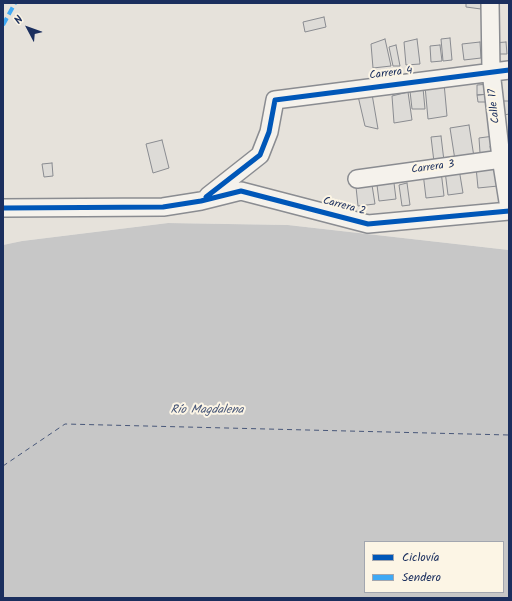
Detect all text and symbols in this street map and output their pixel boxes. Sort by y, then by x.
north arrow [8,8,48,48]
text: N [10,12,28,29]
street label: Carrera 4 [369,65,413,83]
street label: Calle 17 [487,88,503,124]
street label: Carrera 3 [411,158,455,178]
street label: Carrera 2 [321,195,367,219]
water label: Río Magdalena [171,404,243,418]
legend [364,541,504,593]
text: Ciclovía [402,548,439,567]
text: Sendero [402,568,441,587]

